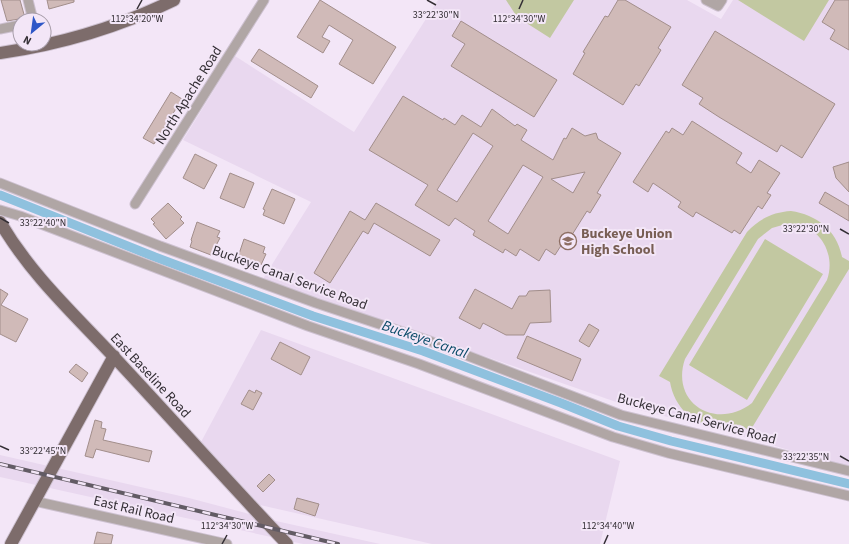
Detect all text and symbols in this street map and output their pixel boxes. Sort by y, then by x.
text: 33°22'30"N [413,8,459,22]
north arrow [12,12,52,52]
text: 112°34'20"W [111,12,163,26]
text: 112°34'30"W [493,12,545,26]
text: N [21,32,34,49]
street label: North Apache Road [151,42,227,149]
text: 33°22'40"N [20,216,66,230]
text: 33°22'30"N [783,222,829,236]
place label: Buckeye Union High School [581,224,673,260]
school or university icon: Buckeye Union High School [558,231,578,251]
street label: Buckeye Canal Service Road [209,241,370,315]
water label: Buckeye Canal [379,315,471,364]
street label: East Baseline Road [105,329,195,423]
street label: Buckeye Canal Service Road [615,388,778,450]
text: 33°22'45"N [20,444,66,458]
text: 33°22'35"N [783,450,829,464]
street label: East Rail Road [91,491,176,529]
text: 112°34'30"W [201,519,253,533]
text: 112°34'40"W [582,519,634,533]

